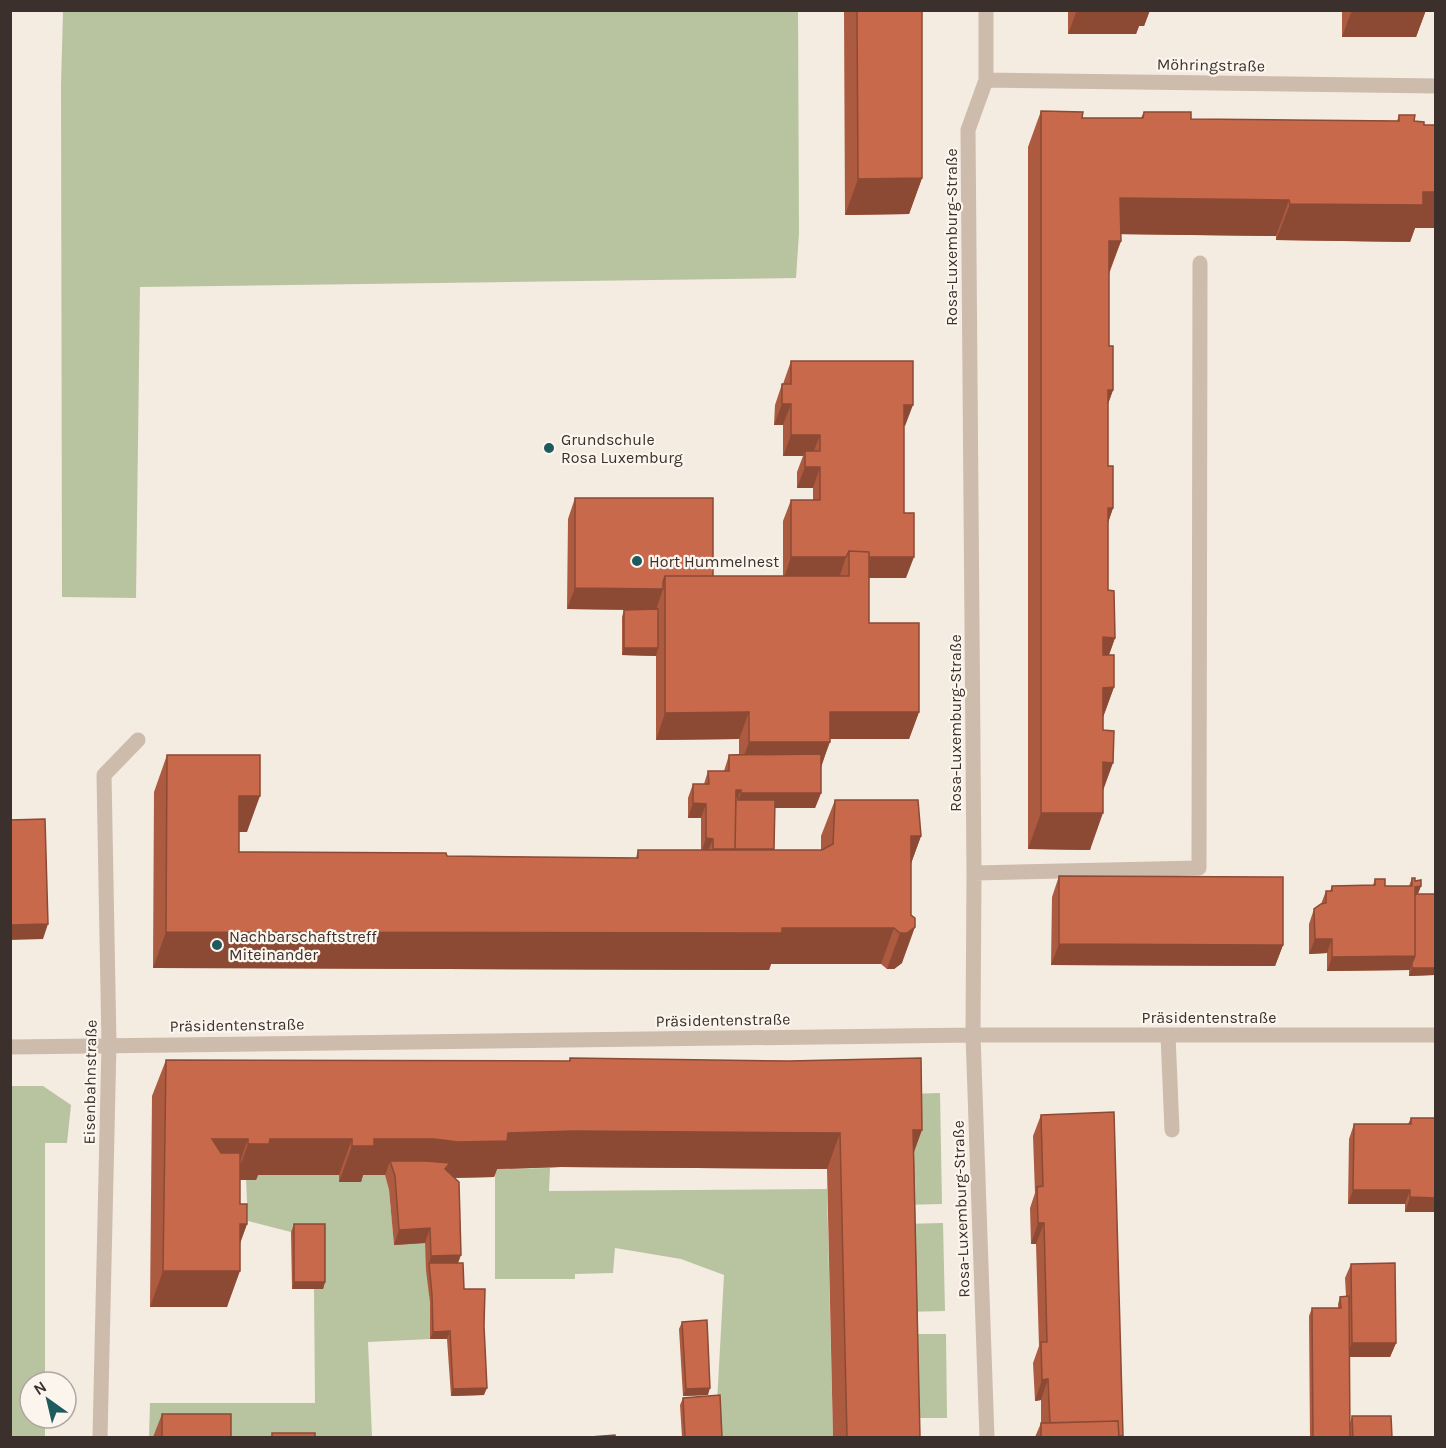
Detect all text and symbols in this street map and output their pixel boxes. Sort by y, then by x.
street label: Möhringstraße [1157,55,1265,75]
street label: Rosa-Luxemburg-Straße [942,148,961,326]
place label: Grundschule Rosa Luxemburg [561,430,683,467]
marker: Grundschule Rosa Luxemburg [542,441,556,455]
place label: Hort Hummelnest [649,552,779,571]
marker: Hort Hummelnest [630,554,644,568]
street label: Rosa-Luxemburg-Straße [946,634,965,812]
place label: Nachbarschaftstreff Miteinander [229,927,377,964]
marker: Nachbarschaftstreff Miteinander [210,938,224,952]
street label: Präsidentenstraße [1142,1008,1276,1027]
street label: Präsidentenstraße [655,1009,791,1031]
street label: Präsidentenstraße [169,1014,305,1036]
street label: Eisenbahnstraße [79,1019,101,1145]
street label: Rosa-Luxemburg-Straße [948,1120,974,1298]
north arrow [18,1370,78,1430]
text: N [30,1377,50,1399]

